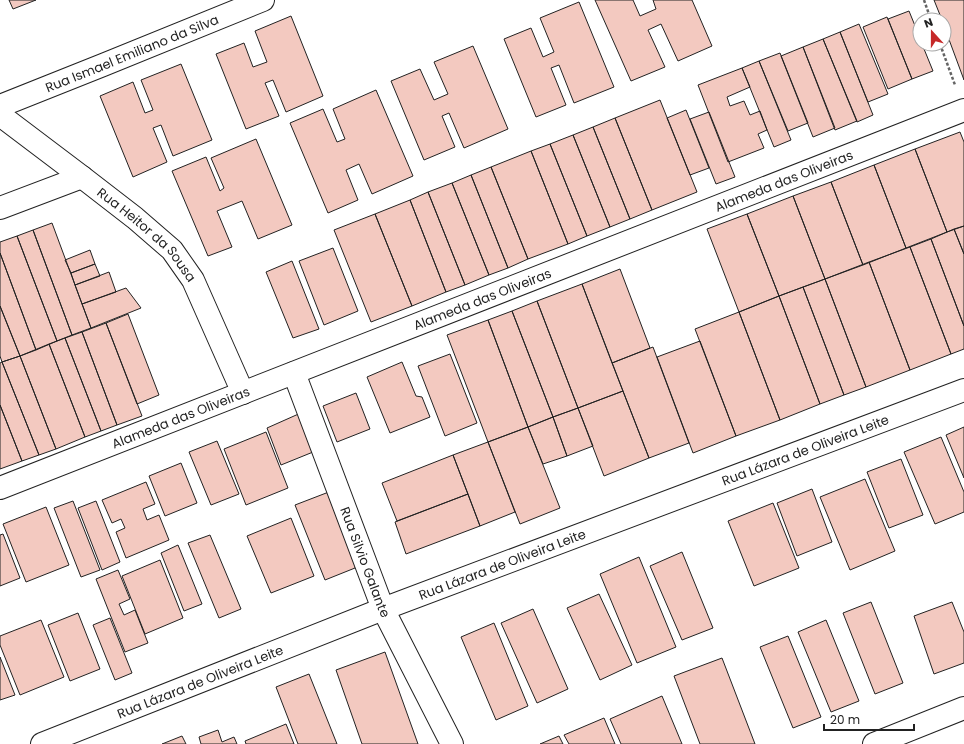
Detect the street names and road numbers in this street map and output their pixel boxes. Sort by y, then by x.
street label: Rua Ismael Emiliano da Silva [42,10,221,97]
street label: Alameda das Oliveiras [712,145,856,216]
street label: Rua Heitor da Sousa [93,183,201,286]
street label: Alameda das Oliveiras [410,263,554,335]
street label: Alameda das Oliveiras [109,381,253,453]
street label: Rua Lázara de Oliveira Leite [719,410,891,490]
street label: Rua Silvio Galante [336,504,395,621]
street label: Rua Lázara de Oliveira Leite [416,524,588,604]
street label: Rua Lázara de Oliveira Leite [114,640,286,723]

